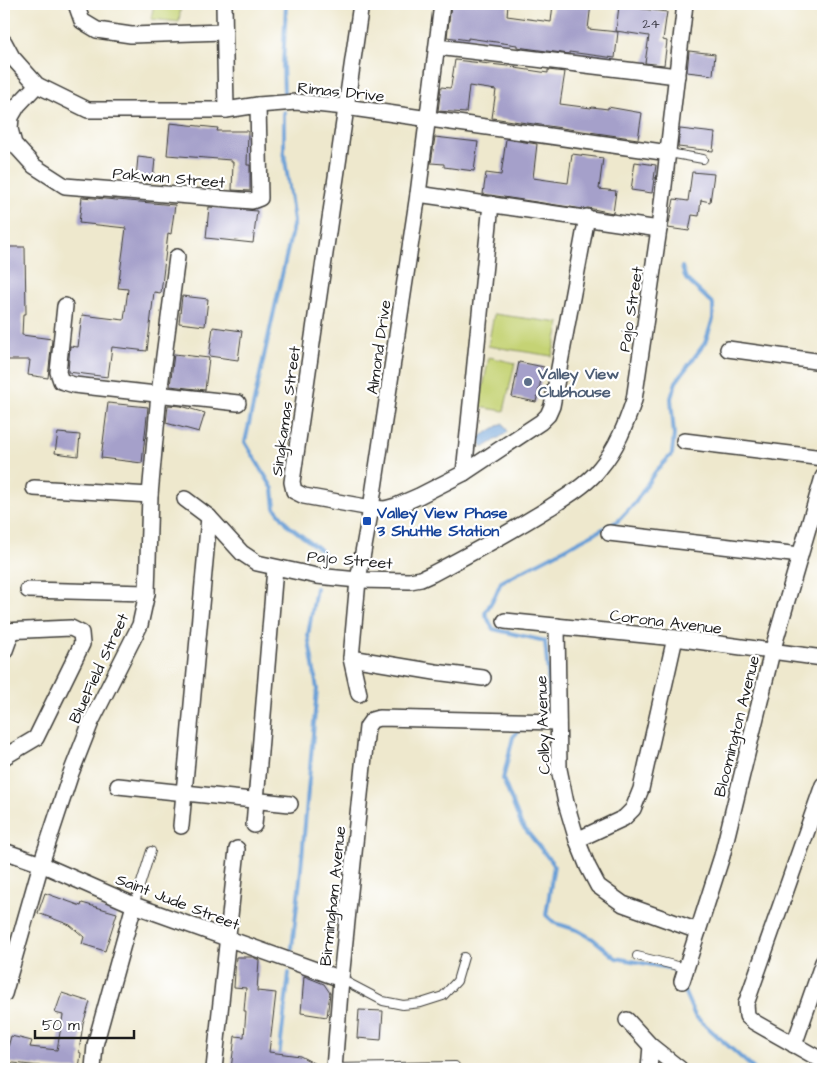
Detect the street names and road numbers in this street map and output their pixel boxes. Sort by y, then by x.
street label: Rimas Drive [296,76,386,108]
street label: Pakwan Street [112,162,227,194]
street label: Pajo Street [613,264,649,353]
street label: Almond Drive [361,298,397,396]
street label: Singkamas Street [266,344,307,478]
street label: Pajo Street [306,545,394,575]
street label: Corona Avenue [609,604,723,640]
street label: BlueField Street [64,609,134,727]
street label: Bloomington Avenue [709,653,766,799]
street label: Colby Avenue [530,675,557,775]
street label: Birmingham Avenue [315,825,352,967]
street label: Saint Jude Street [113,868,243,936]

